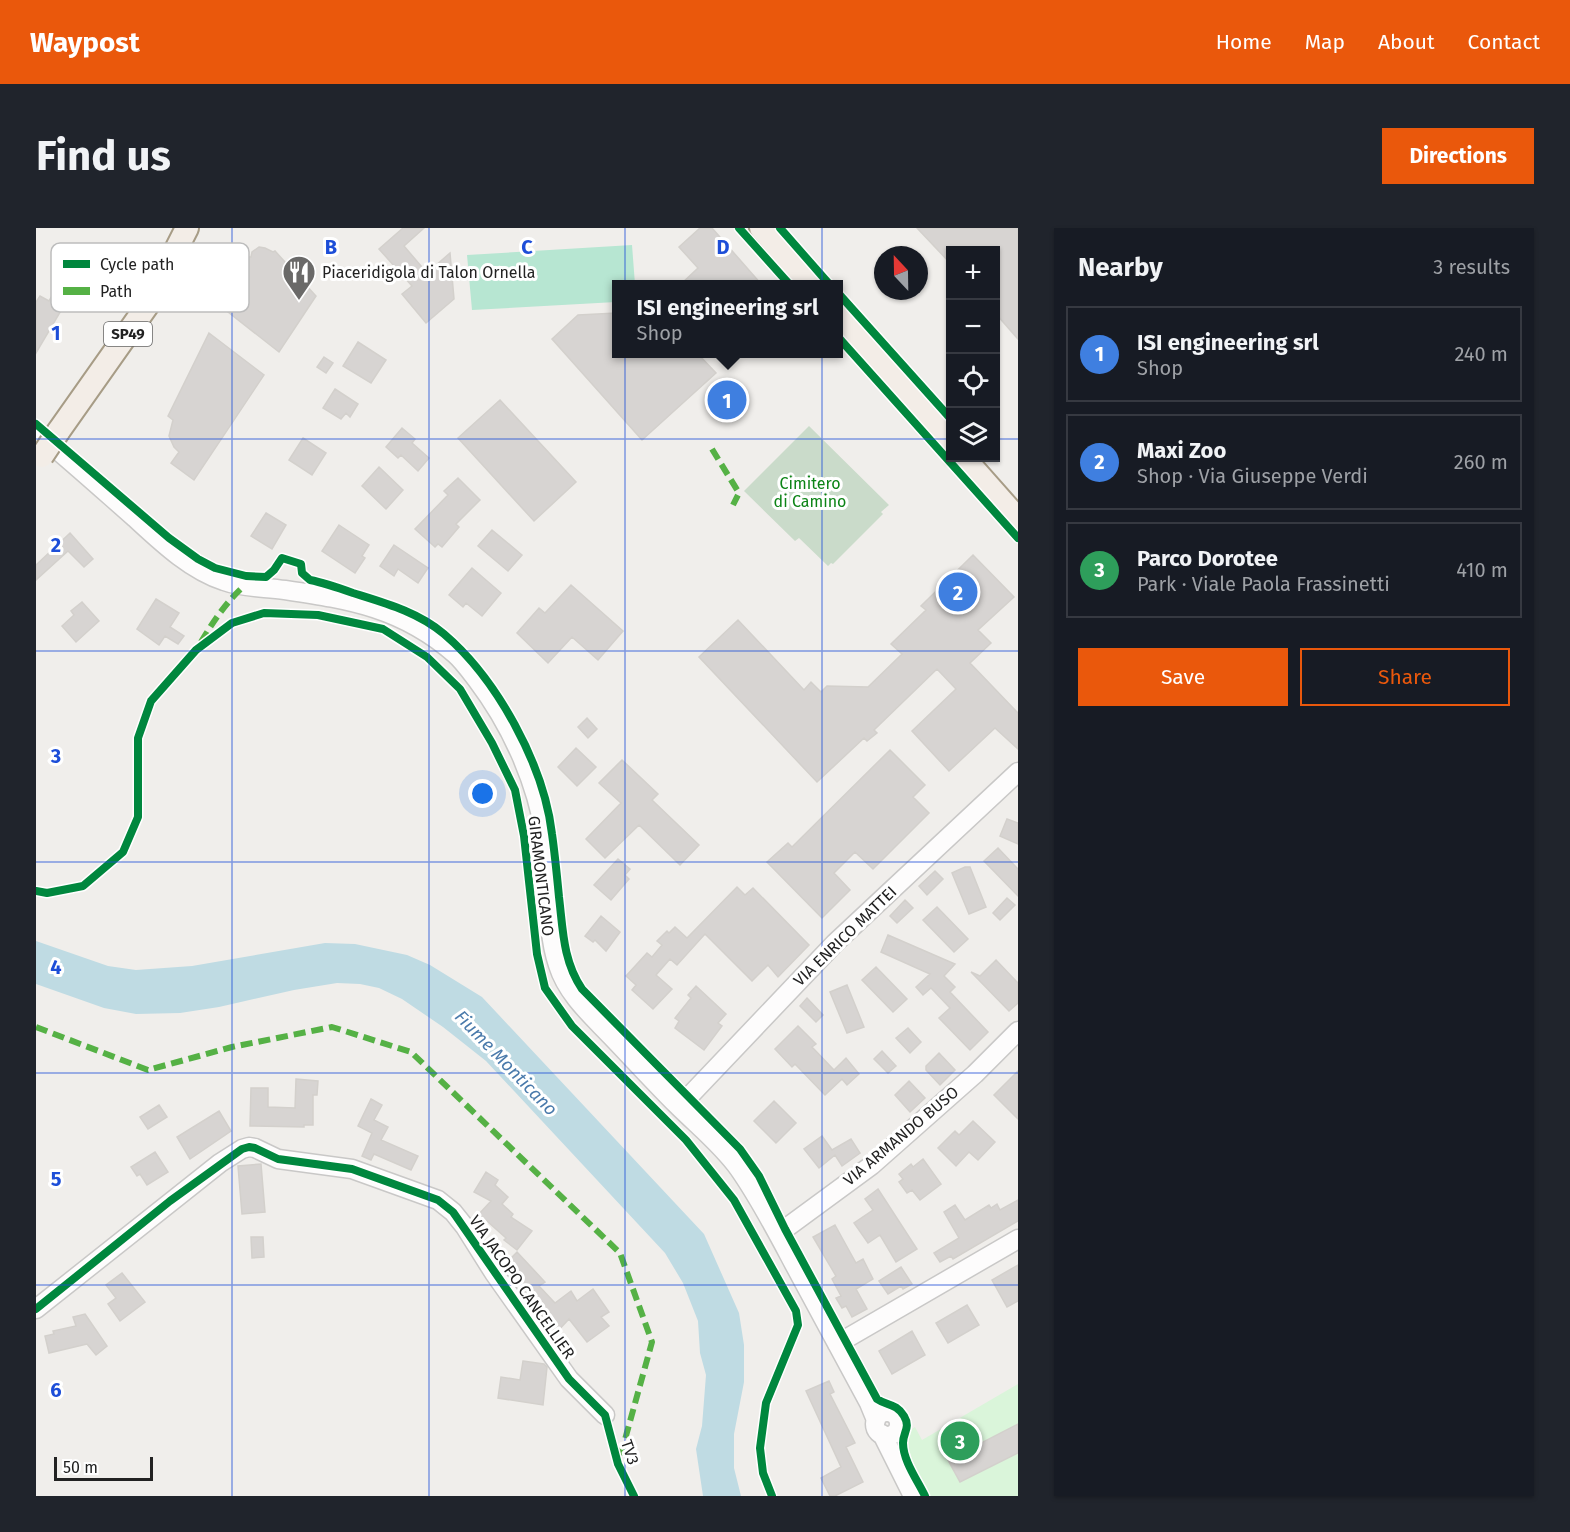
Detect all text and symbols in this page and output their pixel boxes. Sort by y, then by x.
text: Waypost [30,26,140,59]
text: Home [1216,29,1272,55]
text: Map [1305,29,1345,55]
text: About [1378,29,1435,55]
text: Contact [1468,29,1540,55]
button: Directions [1382,128,1534,184]
text: Find us [36,131,171,181]
text: B [325,235,337,259]
text: C [521,235,533,259]
text: D [716,235,730,259]
legend [51,243,249,312]
north arrow [874,246,928,300]
map controls [946,246,1000,462]
button: + [946,246,1000,300]
text: Nearby [1078,252,1163,283]
restaurant icon: Piaceridigola di Talon Ornella [281,254,317,301]
text: Cycle path [100,255,174,274]
text: 3 results [1433,255,1510,279]
place label: Piaceridigola di Talon Ornella [322,263,536,282]
popup [612,280,843,358]
text: Path [100,282,132,301]
text: ISI engineering srl [637,294,818,321]
button: − [946,300,1000,354]
text: 1 [51,321,61,345]
text: Shop [637,321,683,345]
road number: SP49 [104,322,152,346]
text: ISI engineering srl [1137,329,1319,356]
text: 1 [1095,342,1104,366]
text: 240 m [1454,342,1508,366]
button: locate [946,354,1000,408]
text: Shop [1137,356,1183,380]
pin: 1 [708,378,746,423]
button: layers [946,408,1000,462]
text: Maxi Zoo [1137,437,1226,464]
text: 2 [1094,450,1105,474]
text: 260 m [1454,450,1508,474]
text: Shop · Via Giuseppe Verdi [1137,464,1368,488]
park label: Cimitero di Camino [774,474,846,511]
text: 2 [51,533,61,557]
text: Parco Dorotee [1137,545,1278,572]
text: 3 [1094,558,1105,582]
text: 410 m [1456,558,1508,582]
pin: 2 [938,570,978,614]
text: Park · Viale Paola Frassinetti [1137,572,1390,596]
button: Save [1078,648,1288,706]
button: Share [1300,648,1510,706]
text: 3 [50,744,61,768]
your location [468,779,497,808]
street label: GIRAMONTICANO [524,815,558,937]
street label: VIA ENRICO MATTEI [790,882,900,990]
text: 4 [50,955,62,979]
water label: Fiume Monticano [450,1006,562,1120]
street label: VIA ARMANDO BUSO [840,1082,962,1190]
text: 5 [51,1167,62,1191]
street label: VIA JACOPO CANCELLIER [465,1212,579,1363]
text: 6 [50,1378,62,1402]
pin: 3 [940,1418,980,1464]
street label: TV3 [617,1437,643,1467]
scale bar [54,1454,153,1482]
text: 50 m [63,1458,98,1477]

